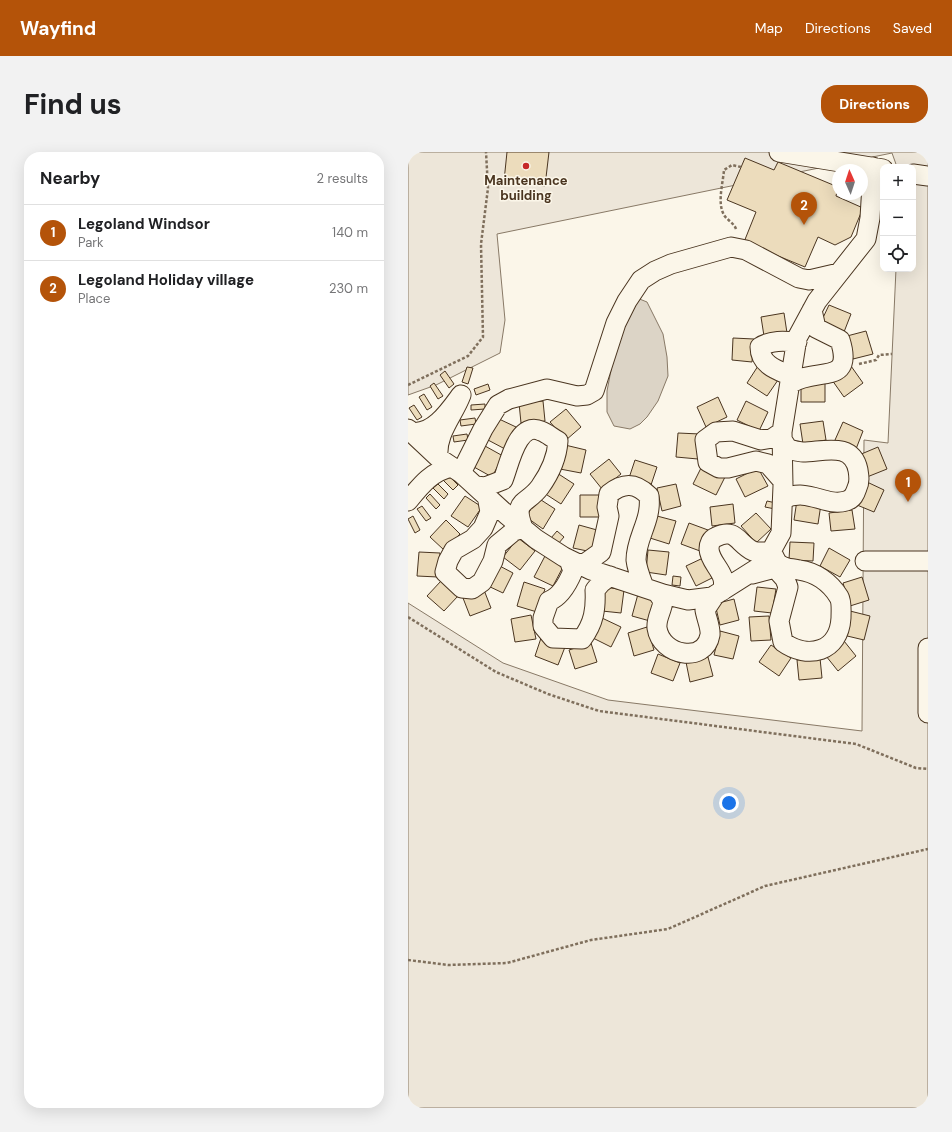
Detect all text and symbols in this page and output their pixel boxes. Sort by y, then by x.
text: Wayfind [20,16,96,41]
text: Map [755,19,783,37]
text: Directions [805,19,871,37]
text: Saved [893,19,932,37]
button: Directions [821,85,928,123]
text: Find us [24,86,122,123]
marker: Maintenance building [521,161,531,171]
north arrow [832,164,868,200]
map controls [880,164,916,272]
button: + [880,164,916,200]
text: Nearby [40,167,100,189]
text: 2 results [317,170,368,187]
place label: Maintenance building [484,172,568,204]
pin: 2 [791,192,817,225]
button: − [880,200,916,236]
text: Legoland Windsor [78,214,210,234]
text: 1 [51,224,55,241]
text: 140 m [332,224,368,241]
text: Park [78,234,104,251]
button: locate [880,236,916,272]
text: Legoland Holiday village [78,270,254,290]
text: 2 [49,280,57,297]
text: 230 m [329,280,368,297]
text: Place [78,290,110,307]
pin: 1 [895,469,921,502]
your location [719,793,739,813]

